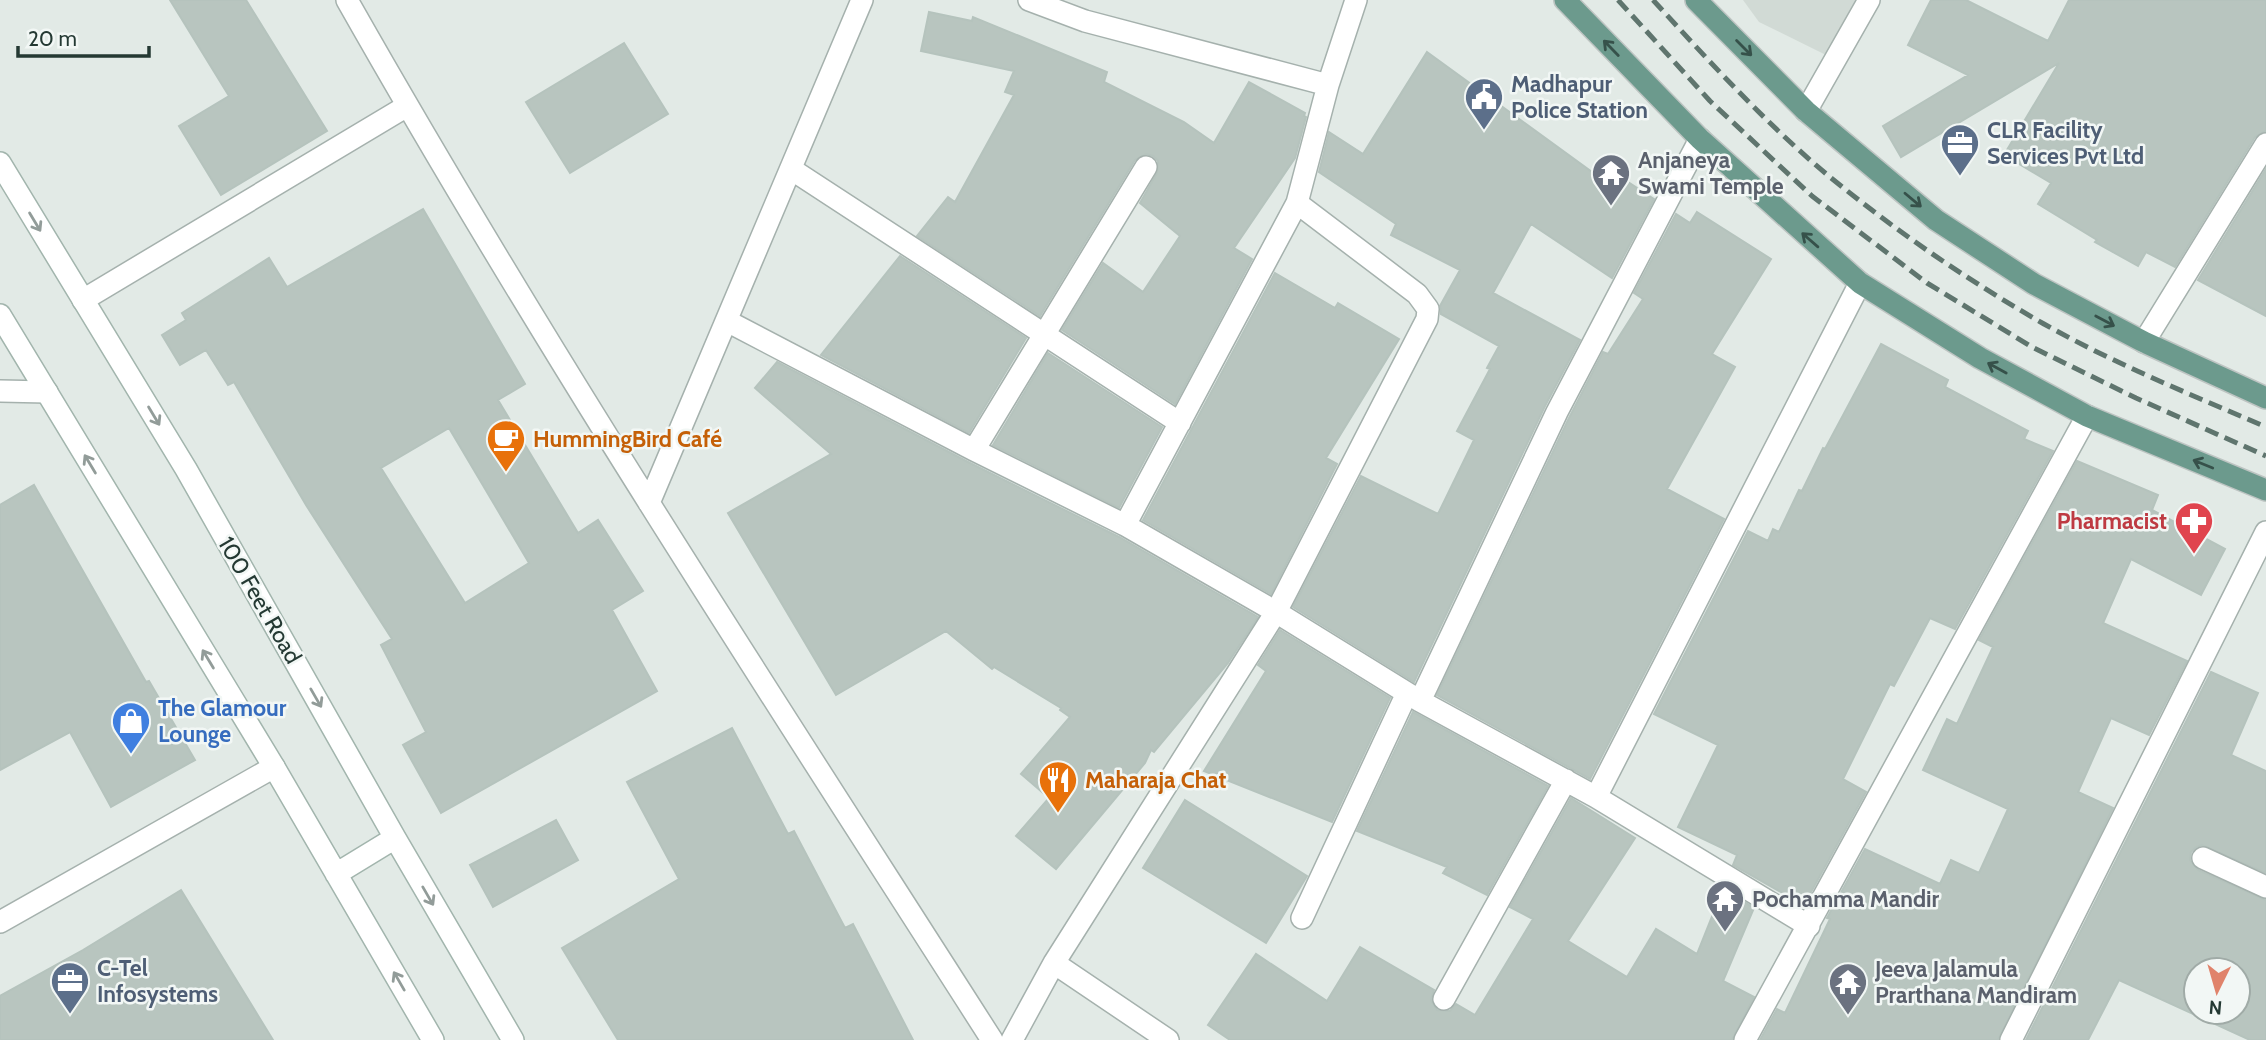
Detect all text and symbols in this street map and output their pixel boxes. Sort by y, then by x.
scale bar [18,14,149,58]
text: 20 m [28,26,77,51]
one-way arrow [1603,40,1620,57]
one-way arrow [1735,40,1752,57]
place label: Madhapur Police Station [1511,70,1648,124]
public building icon: Madhapur Police Station [1463,76,1505,131]
place label: CLR Facility Services Pvt Ltd [1987,116,2144,170]
office icon: CLR Facility Services Pvt Ltd [1939,122,1981,177]
place label: Anjaneya Swami Temple [1638,146,1784,200]
temple icon: Anjaneya Swami Temple [1590,152,1632,207]
one-way arrow [1903,192,1921,208]
one-way arrow [29,211,43,231]
one-way arrow [1802,231,1819,248]
one-way arrow [2094,315,2115,329]
one-way arrow [1987,361,2008,374]
one-way arrow [146,406,161,425]
cafe icon: HummingBird Café [485,418,527,473]
place label: HummingBird Café [533,425,722,453]
one-way arrow [83,455,97,475]
one-way arrow [2193,457,2214,470]
pharmacy icon: Pharmacist [2173,500,2215,555]
place label: Pharmacist [2057,507,2167,535]
street label: 100 Feet Road [212,531,308,669]
one-way arrow [201,649,215,669]
one-way arrow [309,688,323,708]
place label: The Glamour Lounge [158,694,287,748]
shop icon: The Glamour Lounge [110,700,152,755]
restaurant icon: Maharaja Chat [1037,759,1079,814]
place label: Maharaja Chat [1085,766,1227,794]
temple icon: Pochamma Mandir [1704,878,1746,933]
one-way arrow [422,885,435,906]
place label: Pochamma Mandir [1752,885,1940,913]
place label: C-Tel Infosystems [97,954,218,1008]
place label: Jeeva Jalamula Prarthana Mandiram [1874,955,2077,1009]
north arrow [2182,956,2252,1026]
office icon: C-Tel Infosystems [49,960,91,1015]
temple icon: Jeeva Jalamula Prarthana Mandiram [1827,961,1869,1016]
one-way arrow [392,971,405,992]
text: N [2208,995,2223,1019]

